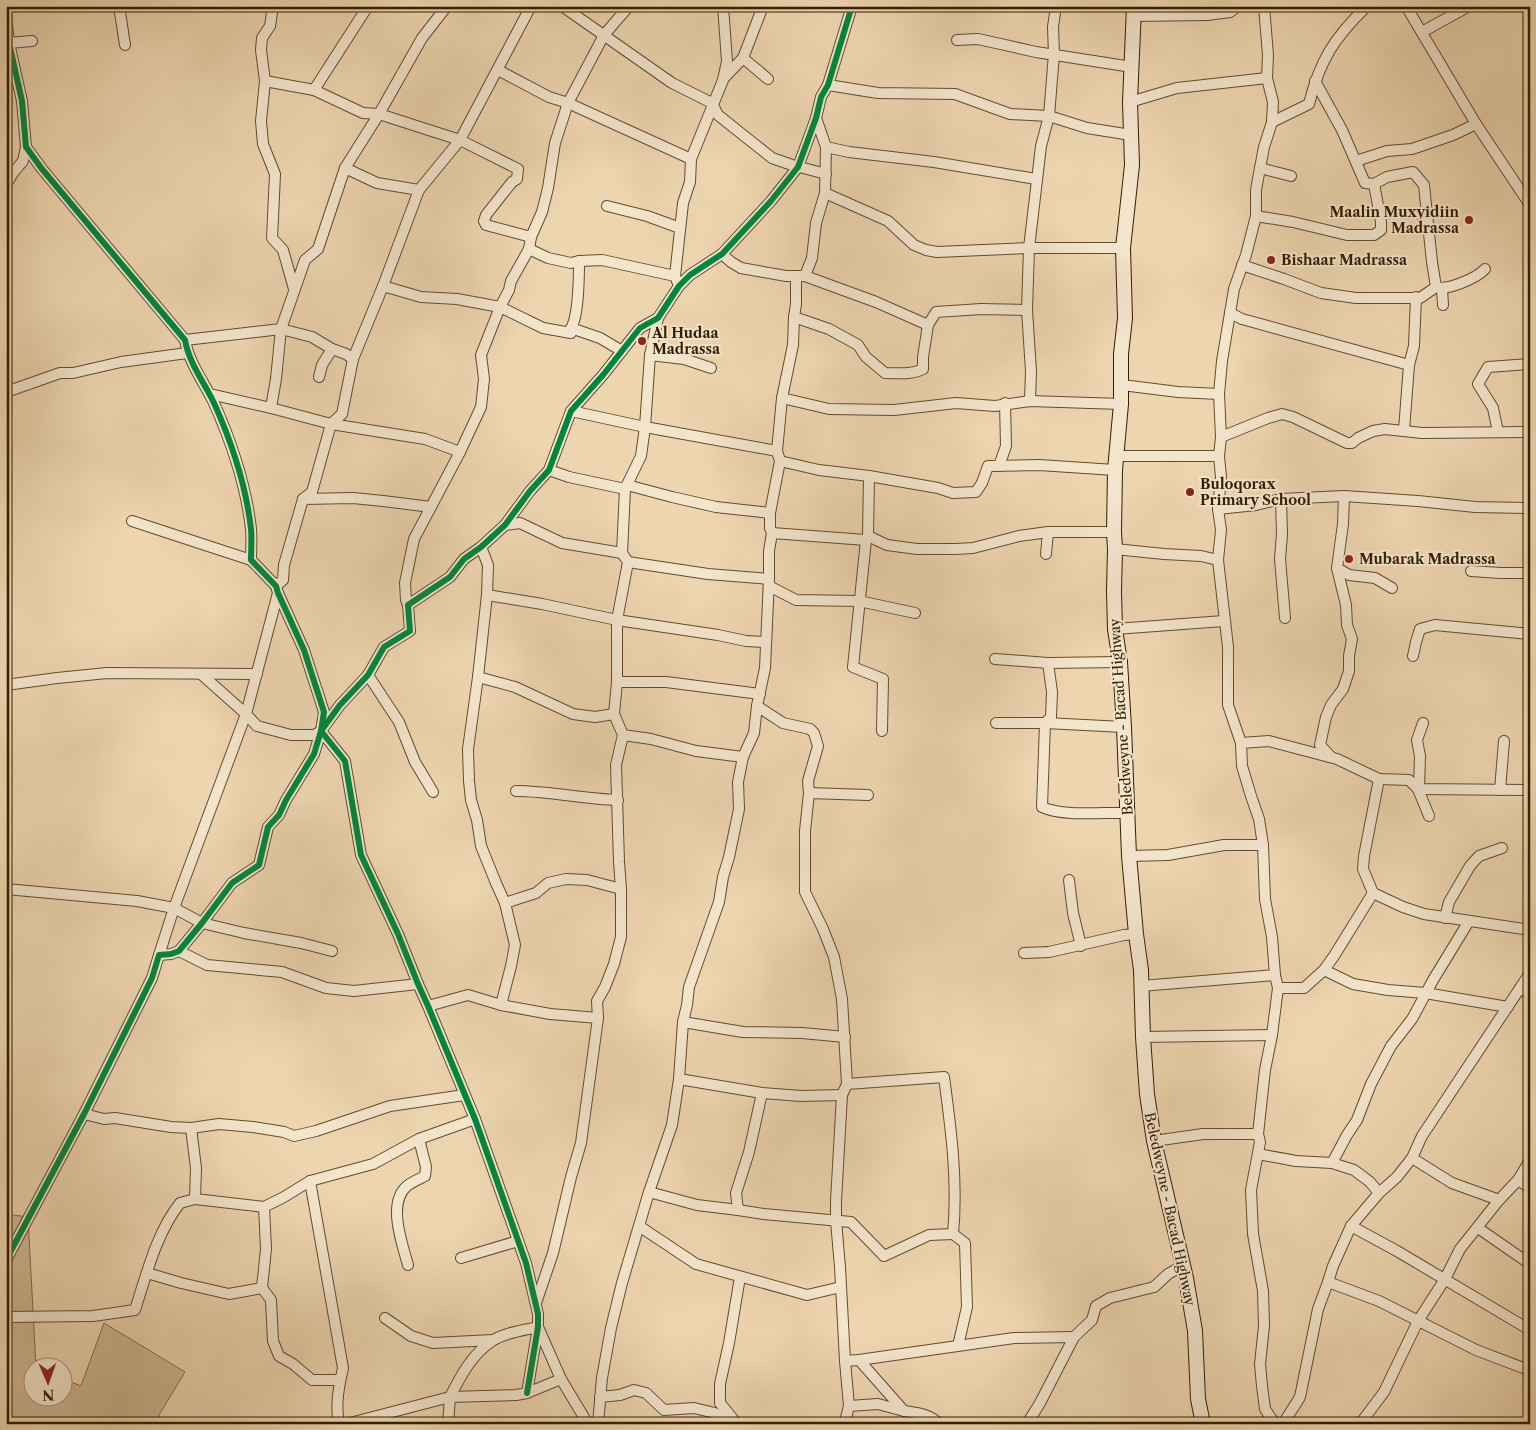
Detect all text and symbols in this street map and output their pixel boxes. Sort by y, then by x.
place label: Maalin Muxyidiin Madrassa [1330,203,1460,237]
marker: Maalin Muxyidiin Madrassa [1463,214,1475,226]
place label: Bishaar Madrassa [1281,251,1408,269]
marker: Bishaar Madrassa [1265,254,1277,266]
place label: Al Hudaa Madrassa [651,324,721,358]
marker: Al Hudaa Madrassa [636,335,648,347]
place label: Buloqorax Primary School [1200,475,1311,509]
marker: Buloqorax Primary School [1184,486,1196,498]
place label: Mubarak Madrassa [1359,550,1496,568]
marker: Mubarak Madrassa [1343,553,1355,565]
street label: Beledweyne - Bacad Highway [1105,618,1137,816]
street label: Beledweyne - Bacad Highway [1141,1111,1199,1308]
north arrow [22,1358,72,1408]
text: N [42,1386,55,1404]

